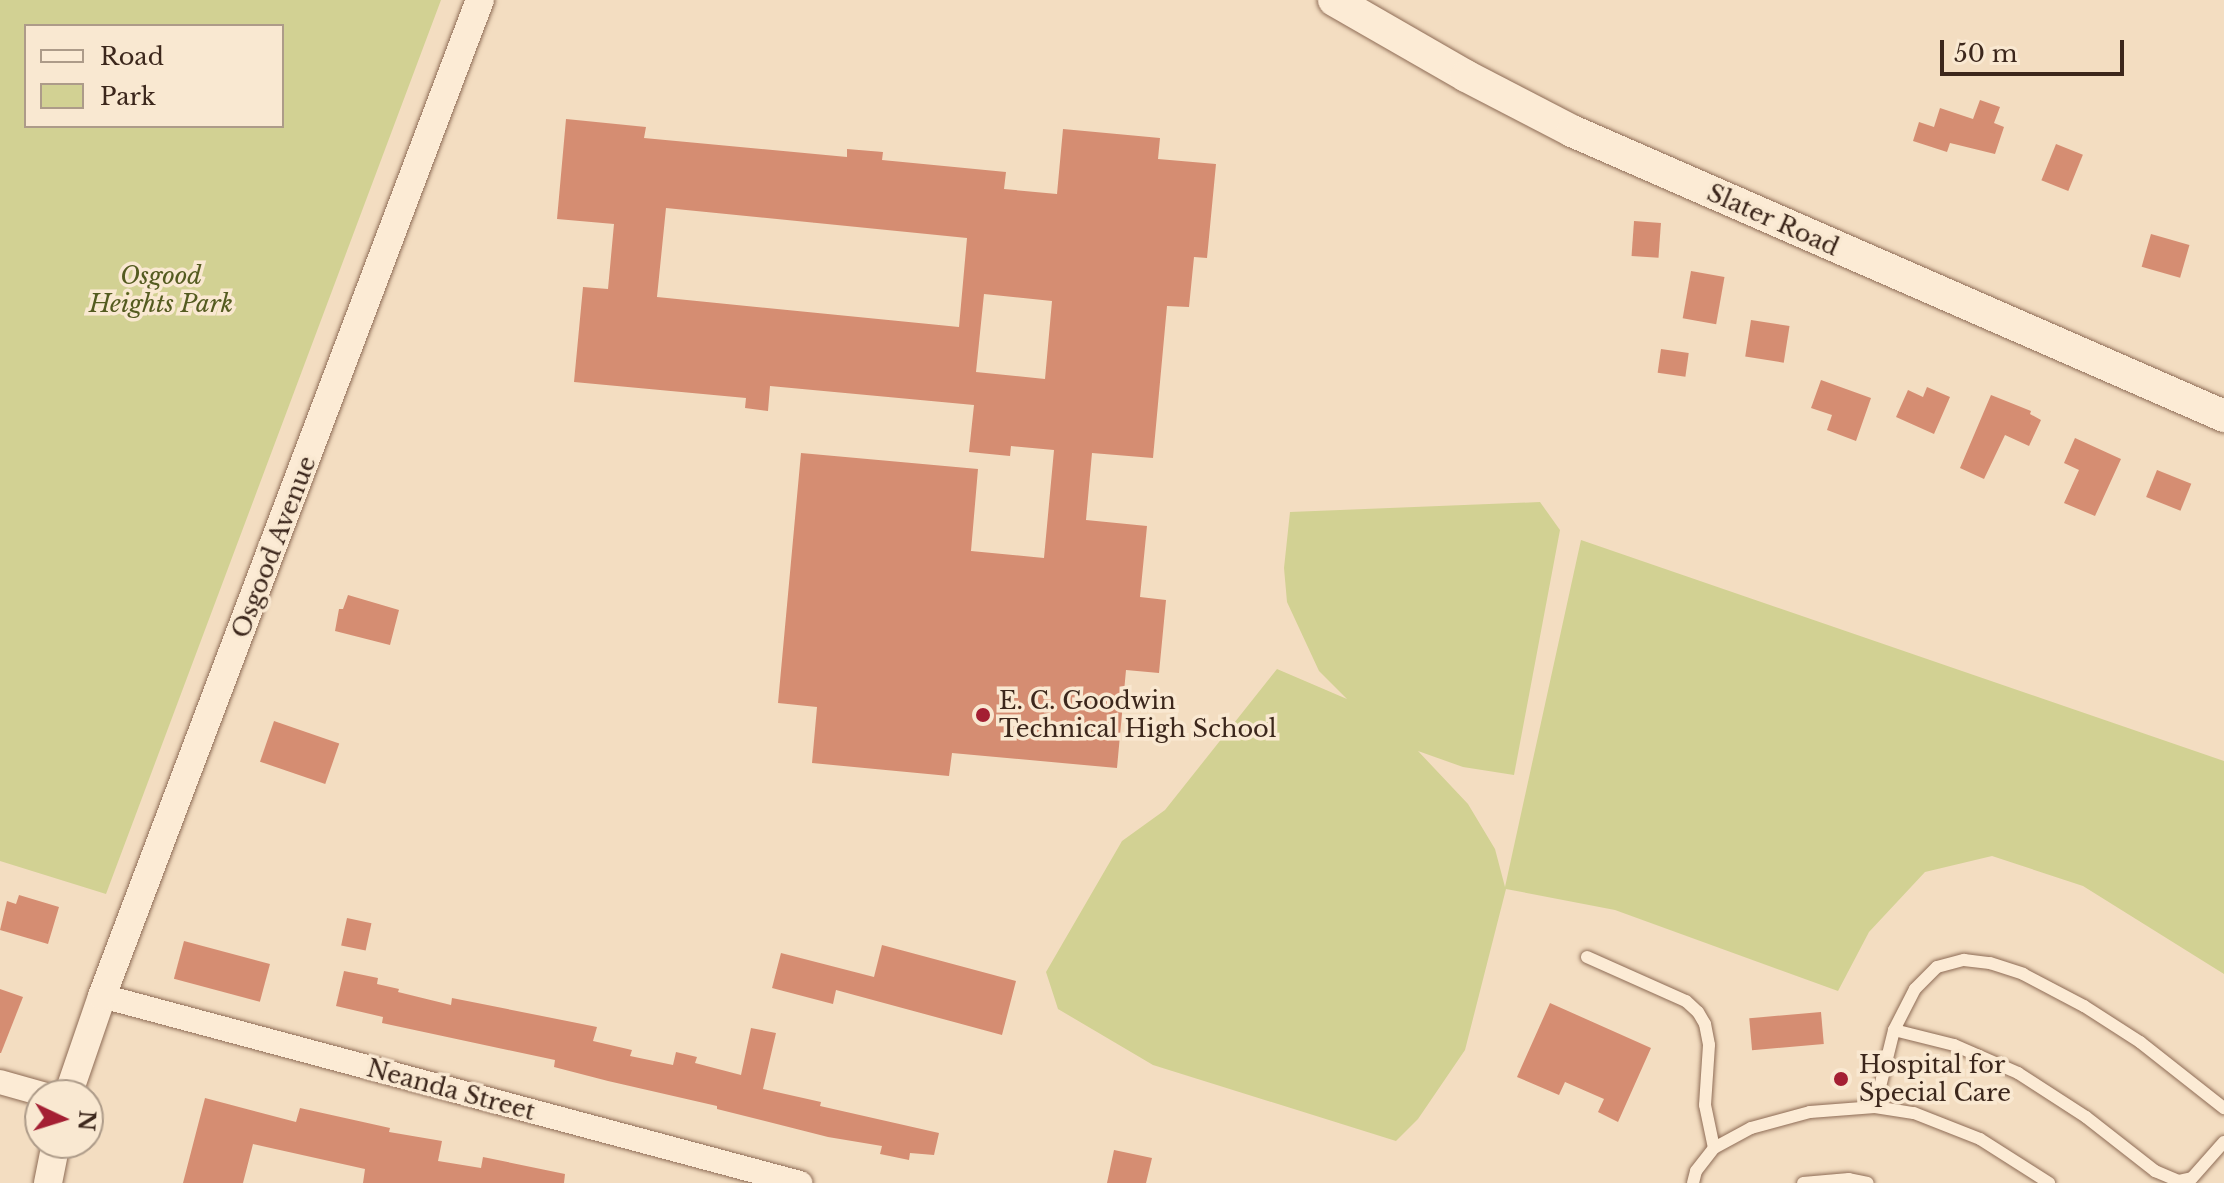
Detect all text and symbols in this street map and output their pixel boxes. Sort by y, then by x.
legend [24,24,284,128]
scale bar [1944,24,2128,74]
text: 50 m [1954,39,2017,68]
text: Road [100,42,164,71]
text: Park [100,82,156,111]
street label: Slater Road [1702,178,1844,262]
park label: Osgood Heights Park [89,262,233,318]
street label: Osgood Avenue [226,451,322,643]
place label: E. C. Goodwin Technical High School [999,687,1277,743]
marker: E. C. Goodwin Technical High School [974,706,992,724]
place label: Hospital for Special Care [1859,1051,2011,1107]
street label: Neanda Street [364,1054,538,1126]
marker: Hospital for Special Care [1830,1068,1852,1090]
north arrow [24,1079,104,1159]
text: N [72,1109,101,1132]

